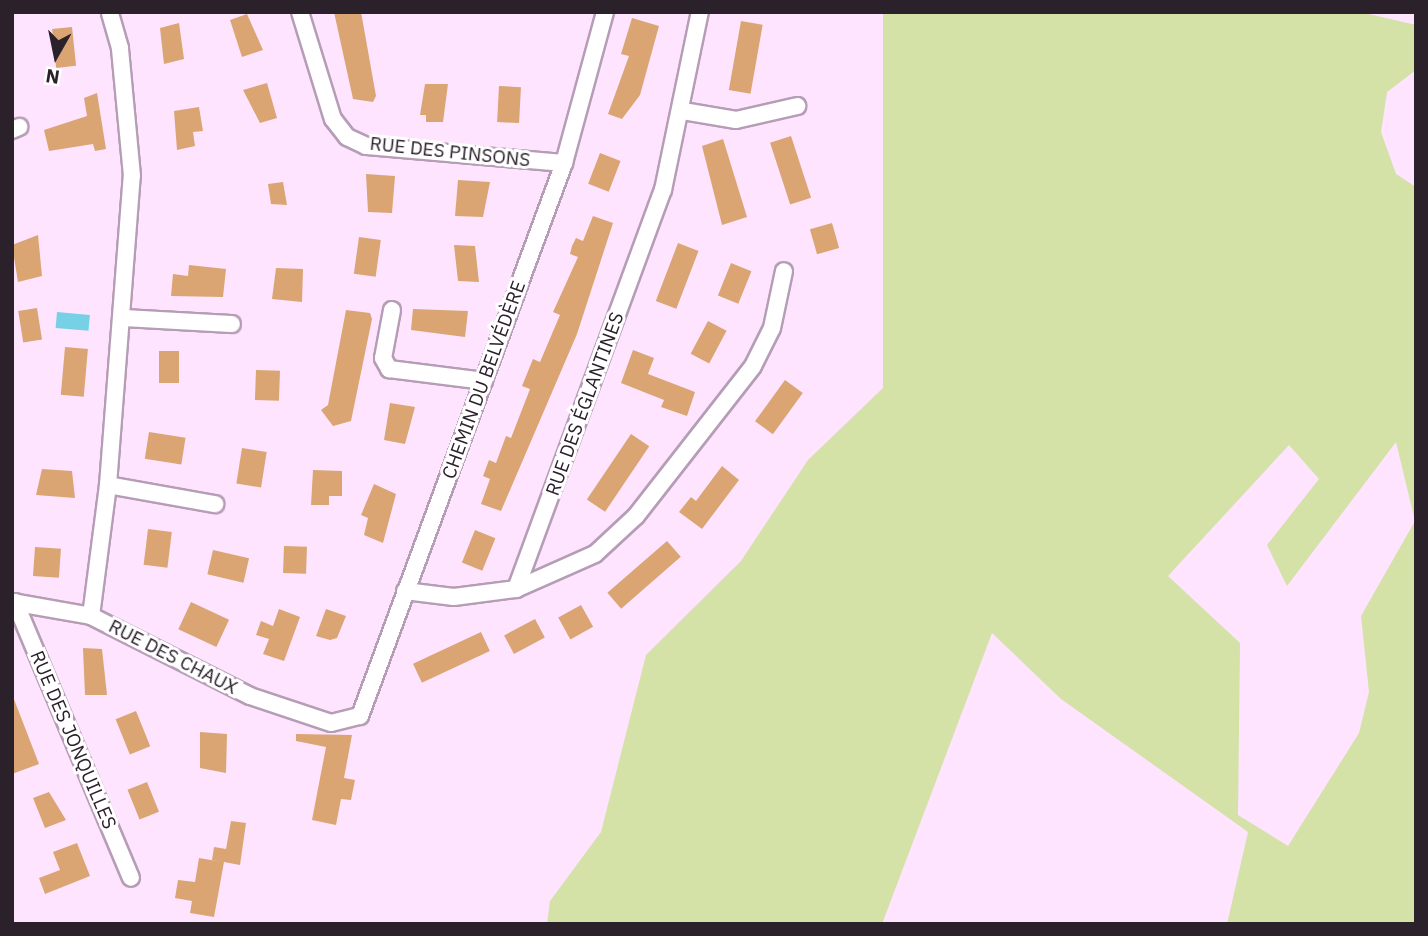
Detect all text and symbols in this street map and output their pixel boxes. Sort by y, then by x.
north arrow [21,21,91,91]
text: N [44,64,61,90]
street label: RUE DES PINSONS [369,132,531,172]
street label: CHEMIN DU BELVÉDÈRE [438,278,530,482]
street label: RUE DES ÉGLANTINES [541,309,629,499]
street label: RUE DES CHAUX [105,615,241,699]
street label: RUE DES JONQUILLES [25,647,121,833]

